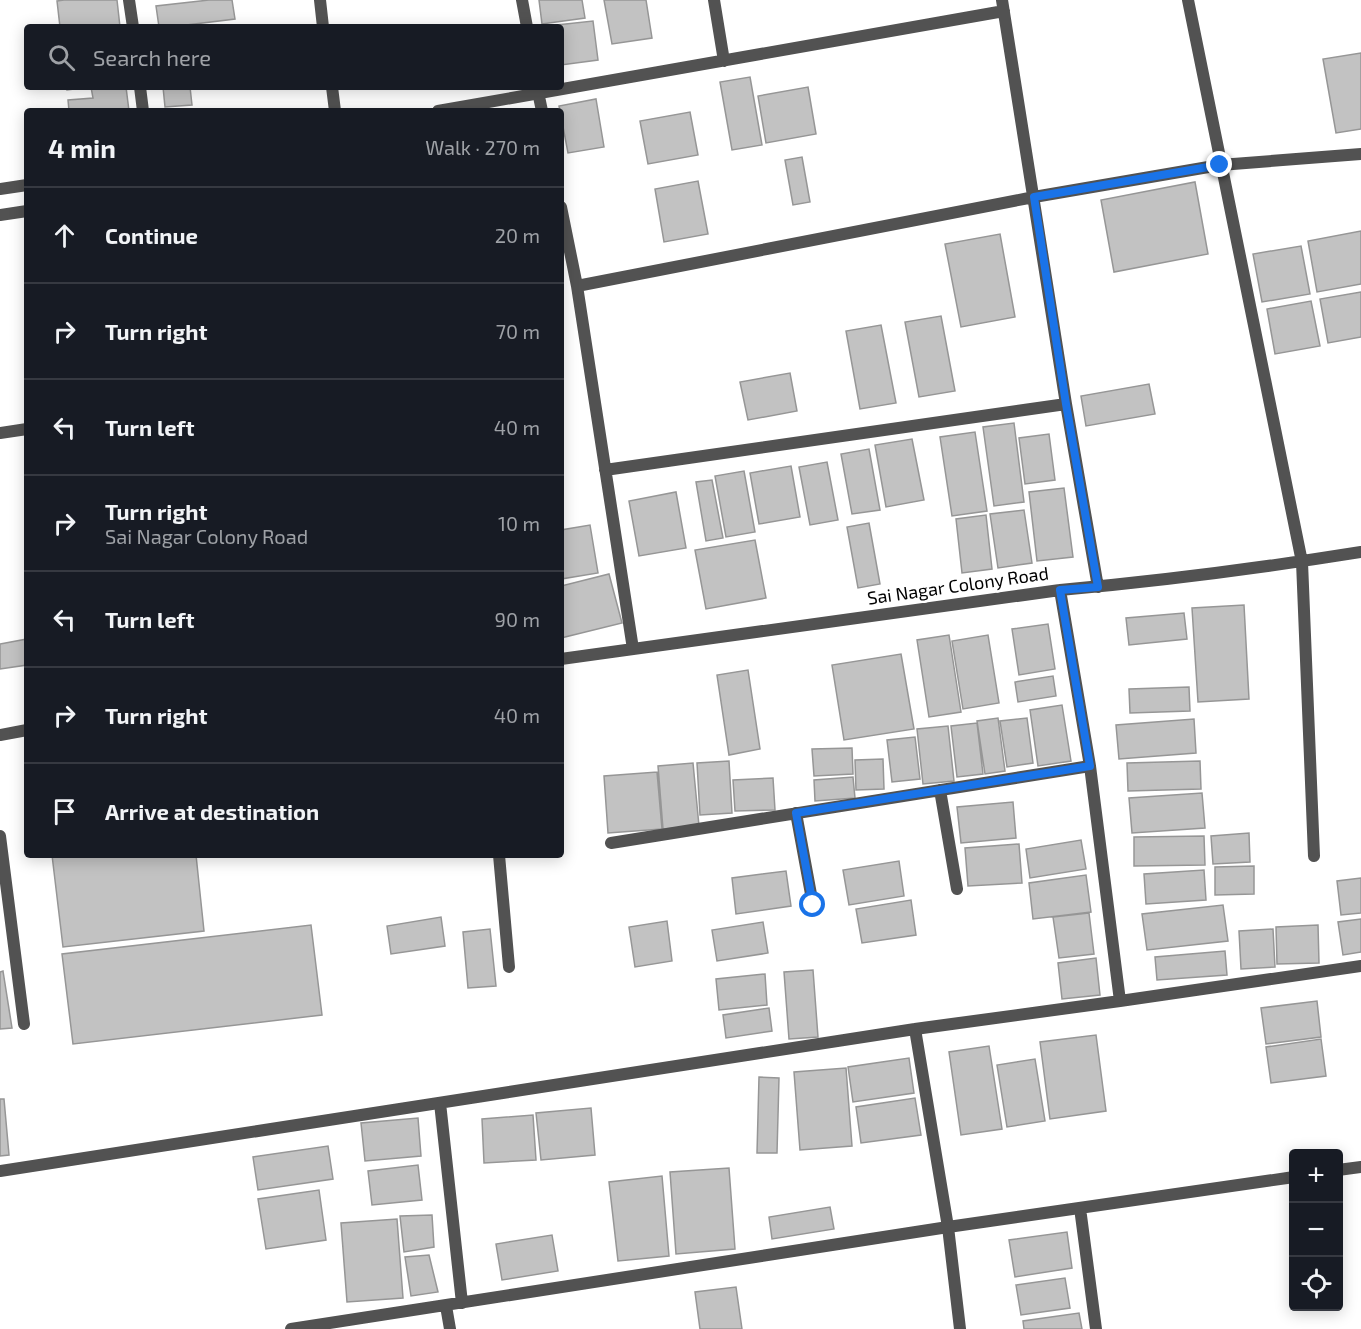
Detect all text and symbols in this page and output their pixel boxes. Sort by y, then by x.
search box [24,24,564,90]
icon: search [45,41,78,74]
text: Search here [93,44,211,70]
text: 4 min [48,132,116,163]
text: Walk · 270 m [425,135,540,159]
route end [1206,151,1232,177]
icon: ahead [48,219,81,252]
text: Continue [105,222,198,248]
text: 20 m [495,223,540,247]
icon: right [48,315,81,348]
text: Turn right [105,318,207,344]
text: 70 m [496,319,540,343]
icon: left [48,411,81,444]
text: Turn left [105,414,194,440]
text: 40 m [494,415,540,439]
text: Turn right [105,498,207,524]
icon: right [48,507,81,540]
text: 10 m [498,511,540,535]
text: Sai Nagar Colony Road [105,524,308,548]
street label: Sai Nagar Colony Road [866,561,1050,609]
icon: left [48,603,81,636]
text: Turn left [105,606,194,632]
text: 90 m [495,607,540,631]
icon: right [48,699,81,732]
text: Turn right [105,702,207,728]
text: 40 m [494,703,540,727]
icon: arrive [48,795,81,828]
text: Arrive at destination [105,798,319,824]
route start [799,891,825,917]
map controls [1289,1149,1343,1311]
button: + [1289,1149,1343,1203]
button: − [1289,1203,1343,1257]
button: locate [1289,1257,1343,1311]

